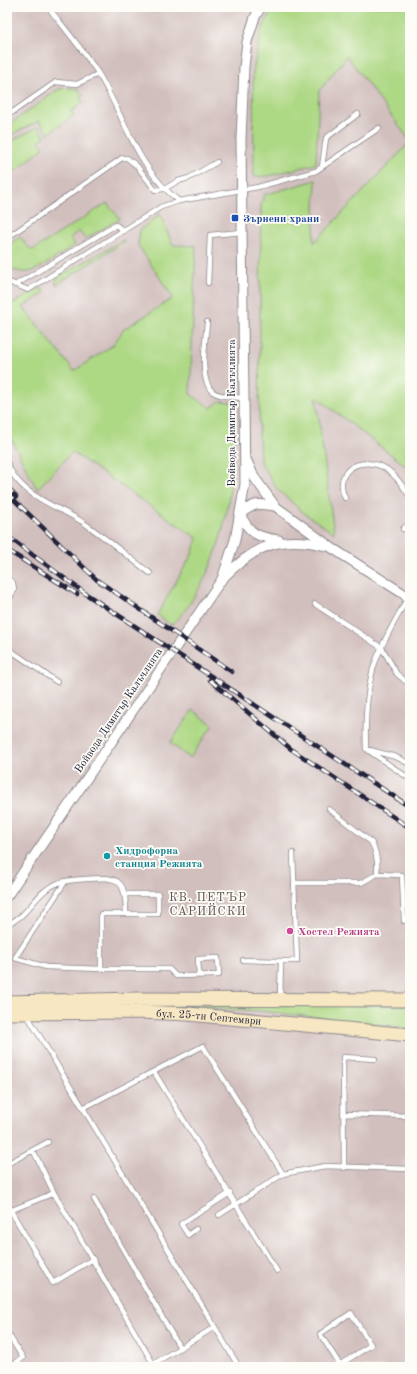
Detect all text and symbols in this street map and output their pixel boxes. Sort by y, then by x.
marker: Зърнени храни [230,213,240,223]
place label: Зърнени храни [243,214,319,225]
street label: Войвода Димитър Калъчлията [227,339,238,487]
street label: Войвода Димитър Калъчлията [73,646,165,775]
place label: Хидрофорна станция Режията [115,846,203,870]
marker: Хидрофорна станция Режията [102,851,112,861]
district label: КВ. ПЕТЪР САРИЙСКИ [169,892,247,918]
marker: Хостел Режията [285,926,295,936]
place label: Хостел Режията [298,927,380,938]
street label: бул. 25-ти Септември [156,1009,262,1028]

